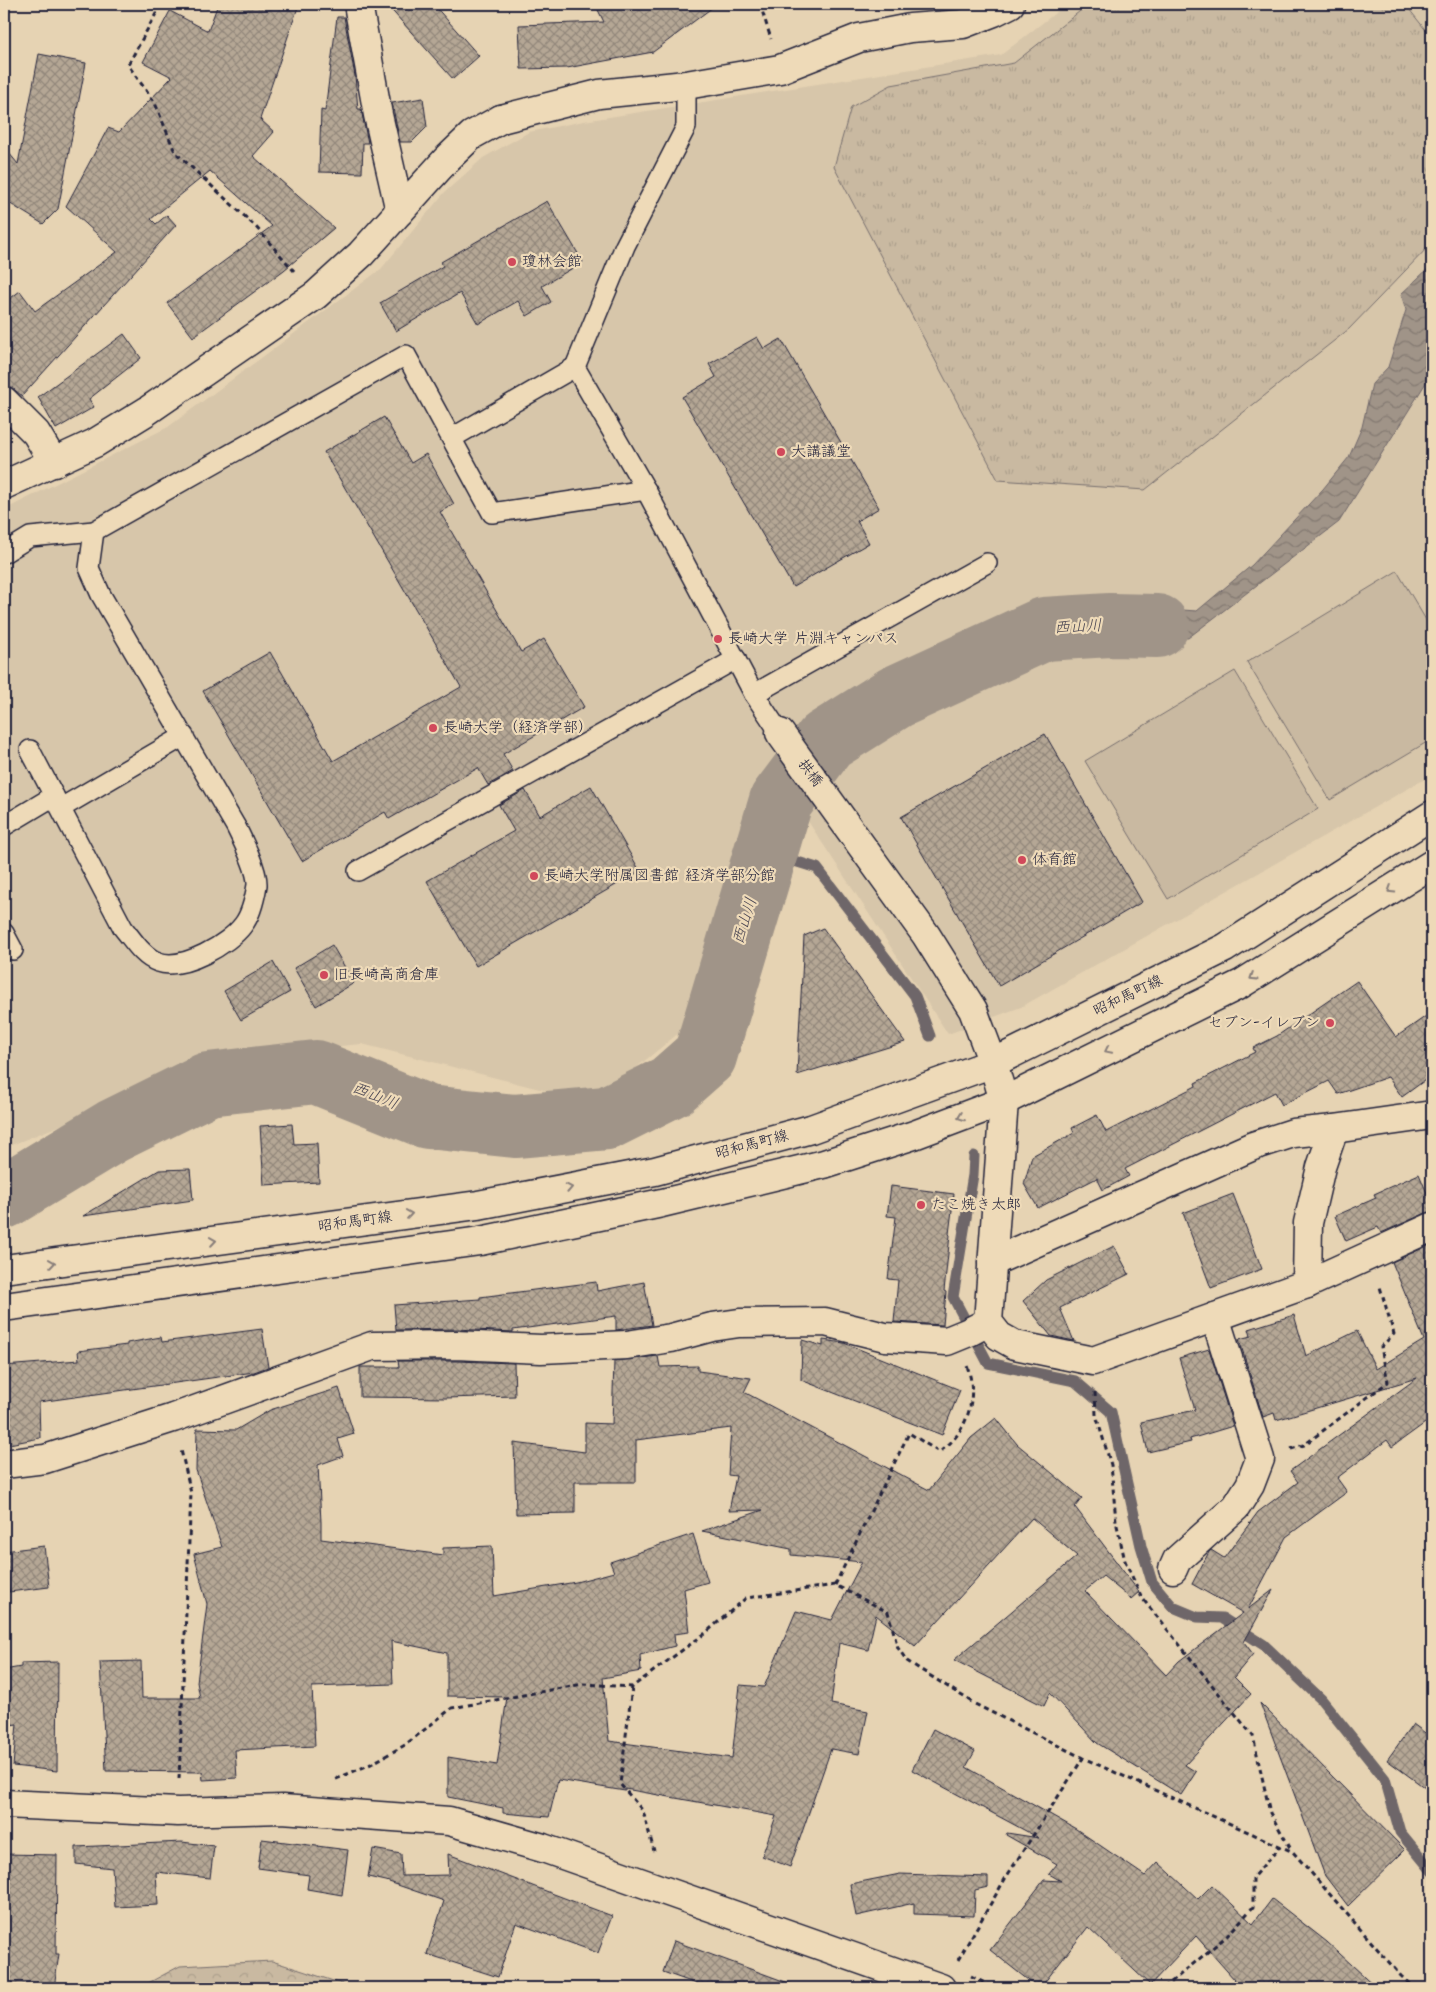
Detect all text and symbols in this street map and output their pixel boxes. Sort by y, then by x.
place label: 瓊林会館 [522,250,582,274]
marker: 瓊林会館 [506,256,518,268]
place label: 大講議堂 [791,440,851,464]
marker: 大講議堂 [775,446,787,458]
water label: 西山川 [1053,613,1103,641]
place label: 長崎大学 片淵キャンパス [728,627,898,651]
marker: 長崎大学 片淵キャンパス [712,633,724,645]
place label: 長崎大学（経済学部） [443,716,593,740]
marker: 長崎大学（経済学部） [427,722,439,734]
street label: 拱橋 [791,754,829,792]
place label: 体育館 [1032,848,1077,872]
marker: 体育館 [1016,854,1028,866]
place label: 長崎大学附属図書館 経済学部分館 [544,864,775,888]
marker: 長崎大学附属図書館 経済学部分館 [528,870,540,882]
one-way arrow [1387,884,1396,894]
water label: 西山川 [726,894,764,948]
place label: 旧長崎高商倉庫 [334,963,439,987]
marker: 旧長崎高商倉庫 [318,969,330,981]
street label: 昭和馬町線 [1089,969,1167,1023]
one-way arrow [1250,970,1259,980]
place label: セブン-イレブン [1208,1011,1320,1035]
marker: セブン-イレブン [1324,1017,1336,1029]
one-way arrow [1104,1043,1113,1054]
water label: 西山川 [348,1075,402,1117]
one-way arrow [957,1111,965,1121]
street label: 昭和馬町線 [713,1124,791,1166]
one-way arrow [565,1183,573,1193]
place label: たこ焼き太郎 [931,1193,1021,1217]
marker: たこ焼き太郎 [915,1199,927,1211]
street label: 昭和馬町線 [316,1205,394,1239]
one-way arrow [404,1210,413,1220]
one-way arrow [209,1236,217,1247]
one-way arrow [48,1258,56,1269]

